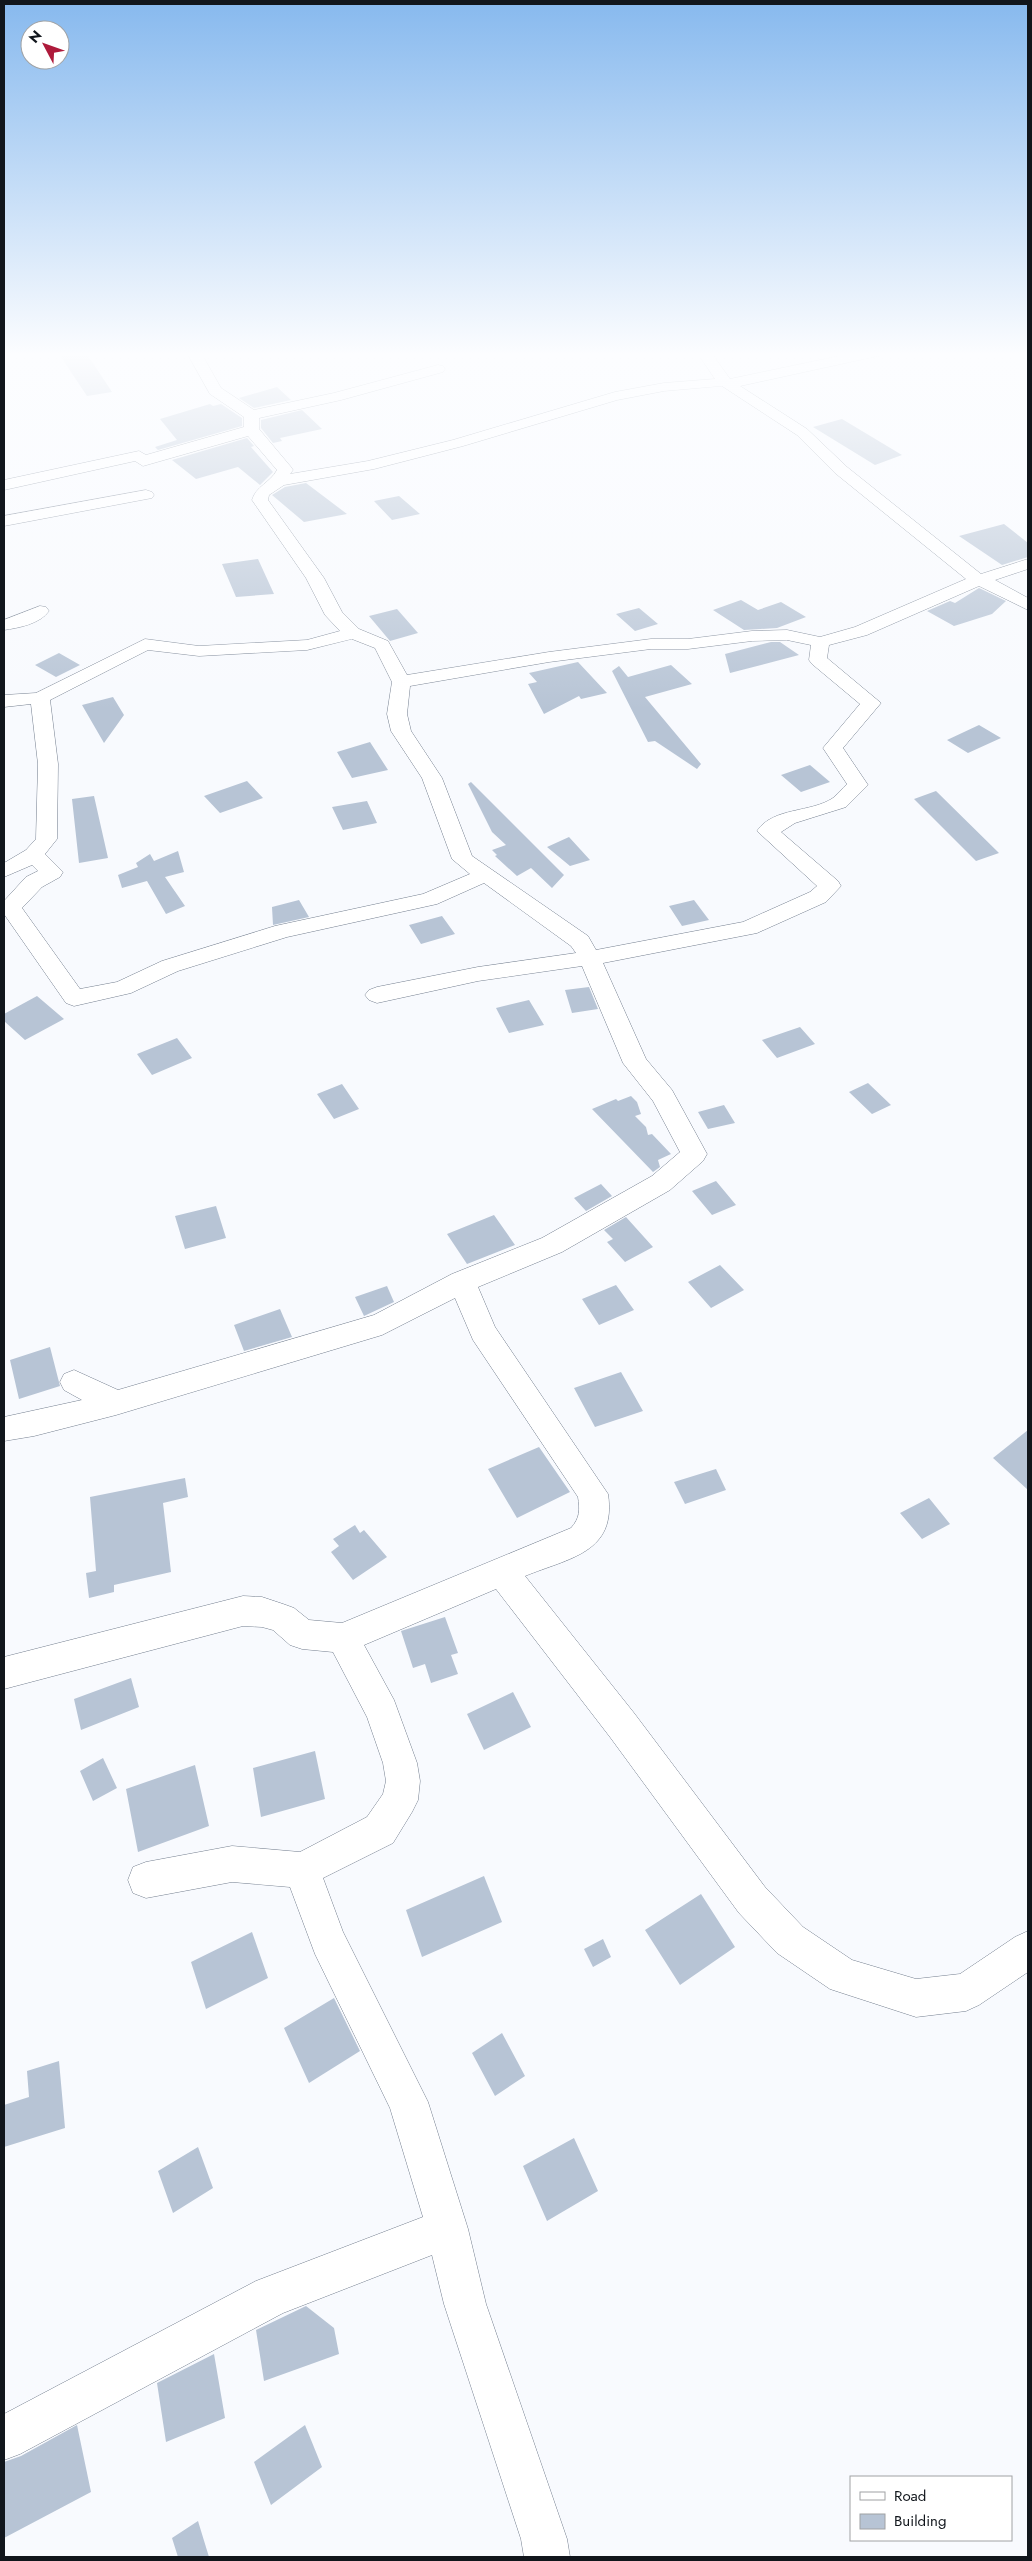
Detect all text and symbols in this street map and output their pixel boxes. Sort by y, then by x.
north arrow [20,20,70,70]
text: N [24,26,46,47]
legend [850,2476,1012,2541]
text: Road [894,2485,926,2507]
text: Building [894,2510,946,2532]

